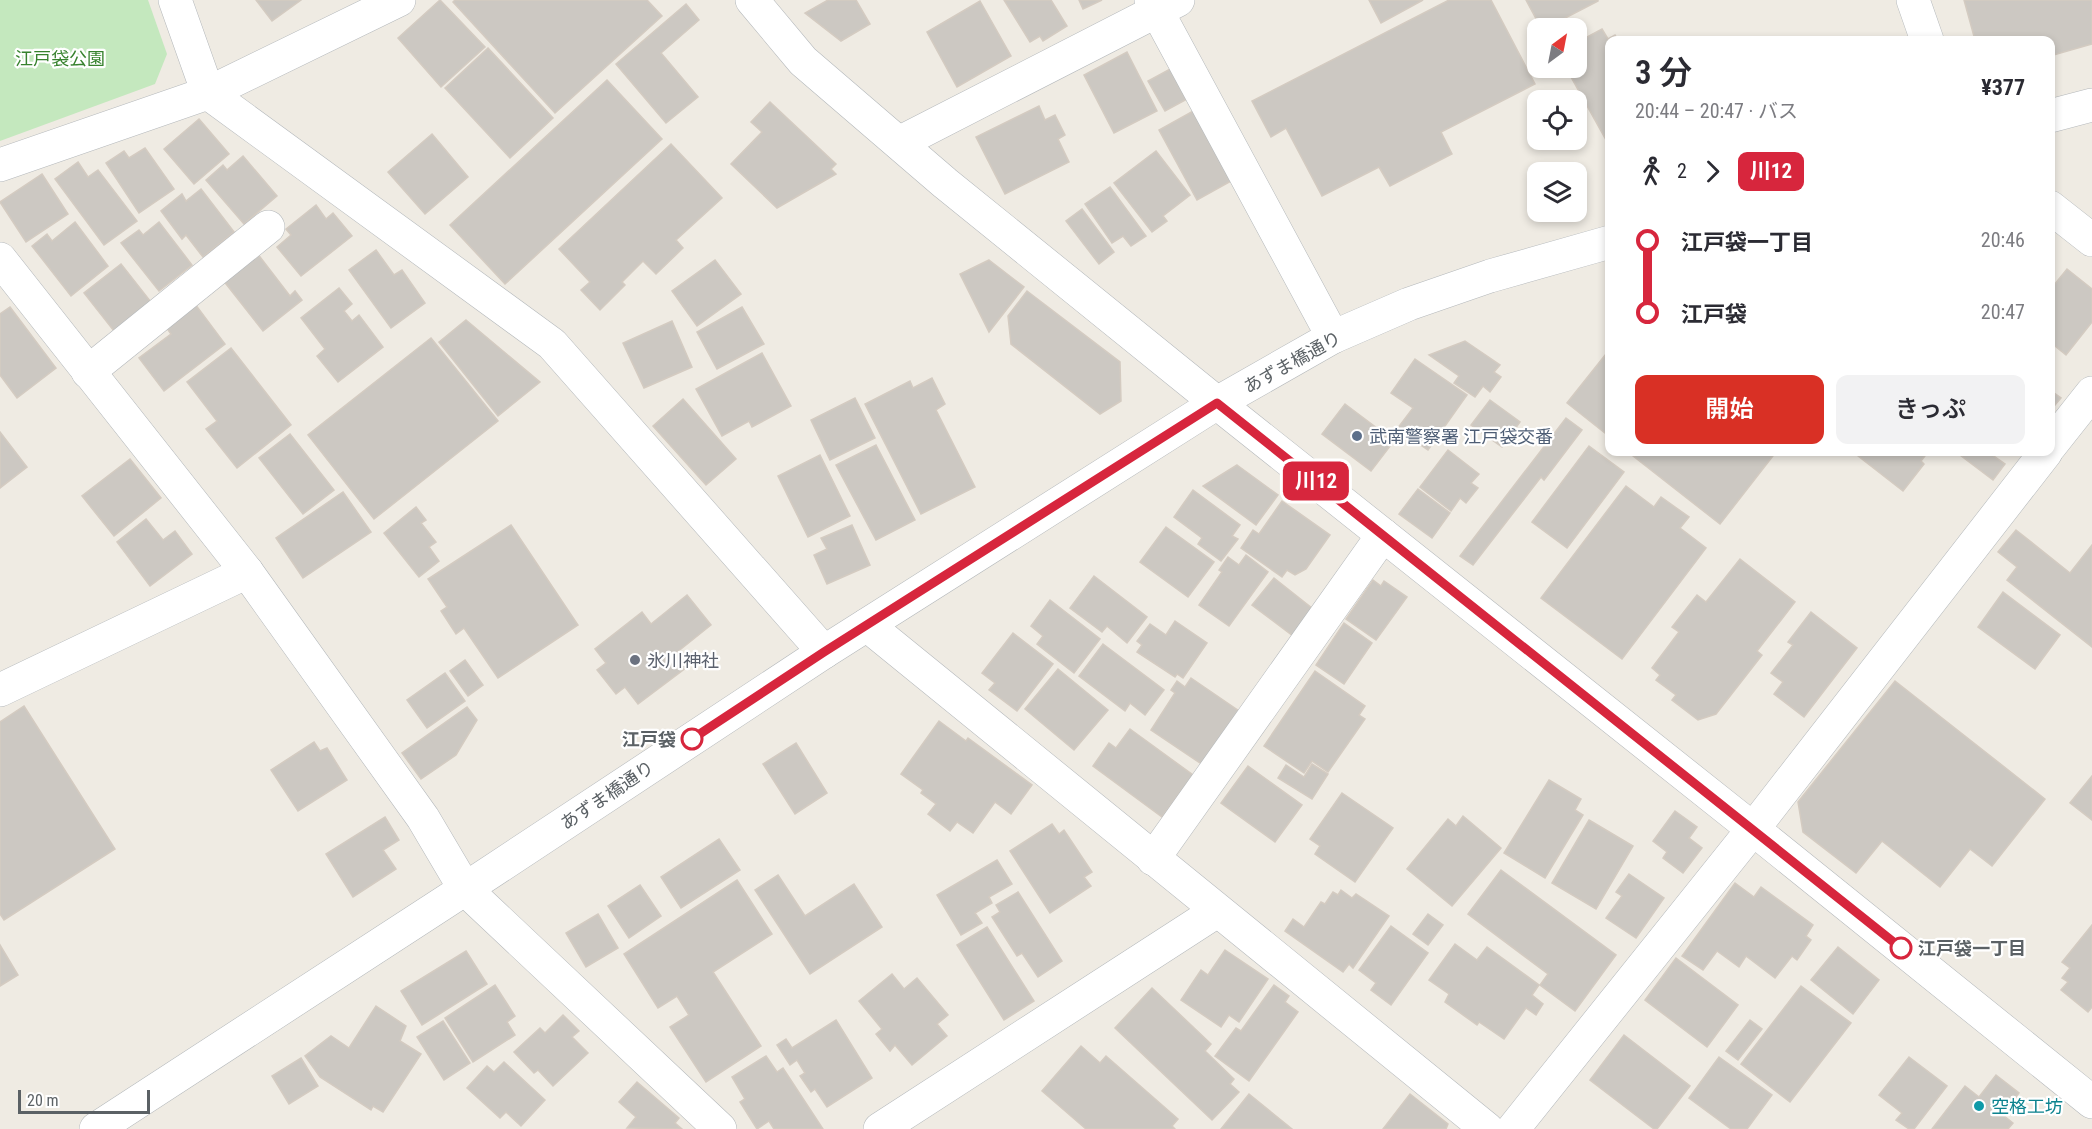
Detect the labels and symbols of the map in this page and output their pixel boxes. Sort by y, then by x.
north arrow [1527,18,1587,78]
park label: 江戸袋公園 [15,48,105,69]
street label: あずま橋通り [1240,327,1344,397]
place label: 武南警察署 江戸袋交番 [1369,426,1553,447]
marker: 武南警察署 江戸袋交番 [1350,429,1364,443]
line badge: 川12 [1282,462,1350,500]
place label: 氷川神社 [647,650,719,671]
marker: 氷川神社 [628,653,642,667]
marker: 江戸袋 [681,728,703,750]
place label: 江戸袋 [622,729,676,750]
street label: あずま橋通り [556,756,658,834]
marker: 江戸袋一丁目 [1890,937,1912,959]
place label: 江戸袋一丁目 [1918,938,2026,959]
scale bar [18,1087,150,1114]
place label: 空格工坊 [1991,1096,2063,1117]
marker: 空格工坊 [1972,1099,1986,1113]

